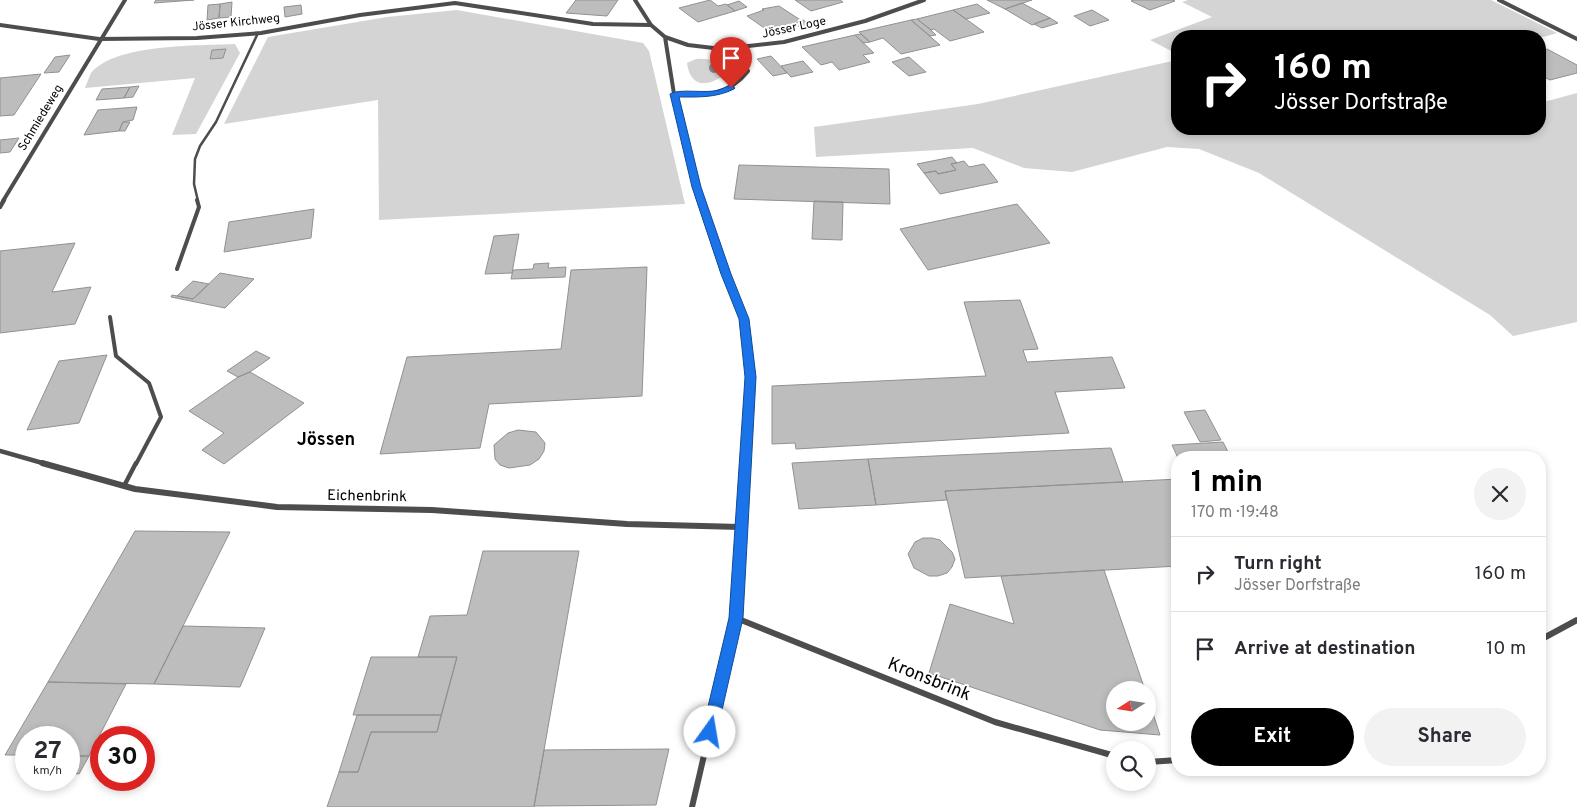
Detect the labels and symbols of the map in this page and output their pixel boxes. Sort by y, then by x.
street label: Jösser Kirchweg [191,10,281,36]
street label: Jösser Loge [761,13,827,43]
pin [710,37,752,88]
street label: Schmiedeweg [15,82,67,154]
district label: Jössen [297,429,355,452]
street label: Eichenbrink [327,487,407,507]
street label: Kronsbrink [884,653,974,707]
north arrow [1106,681,1156,731]
position arrow [683,705,735,757]
speed limit sign: 30 [90,726,155,791]

